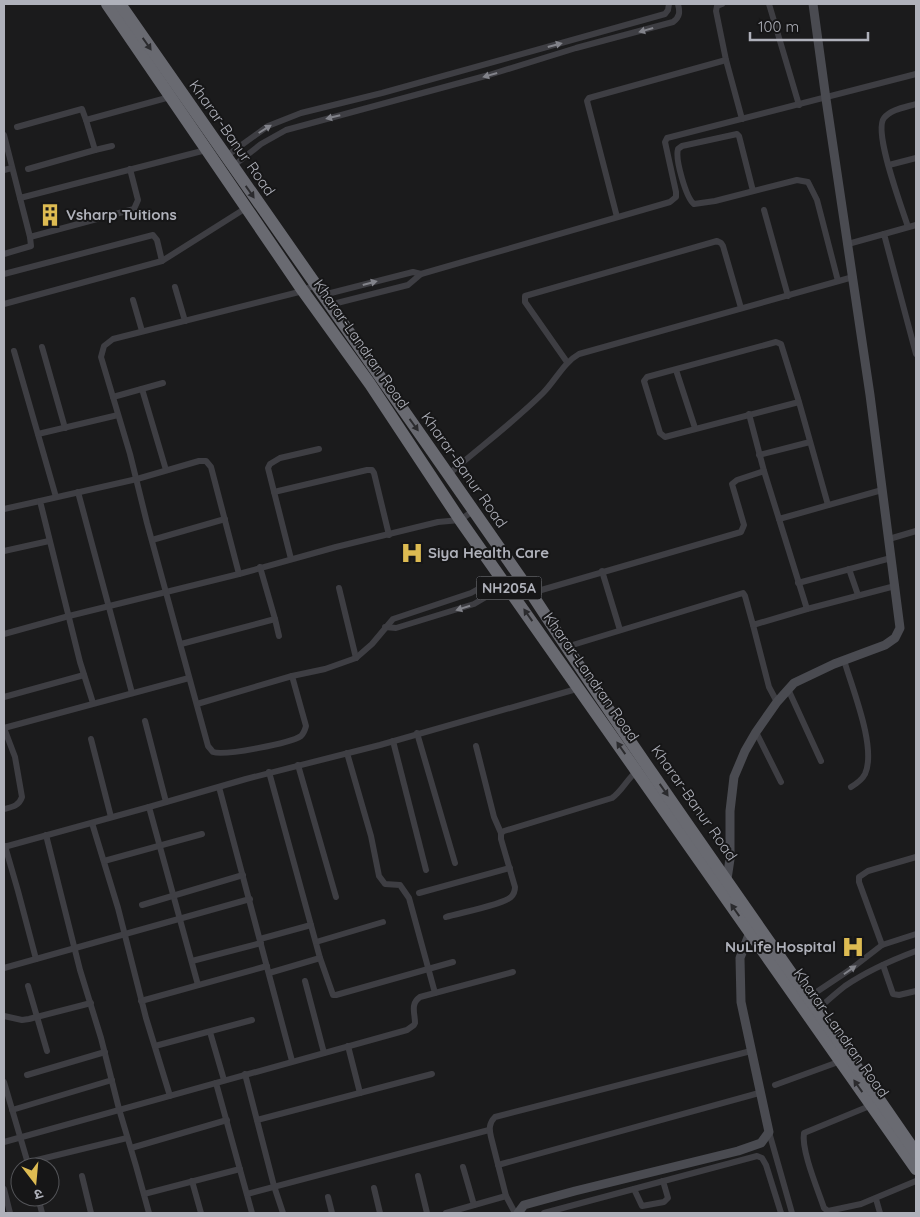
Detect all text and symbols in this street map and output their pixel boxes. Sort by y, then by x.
scale bar [750,10,868,42]
text: 100 m [758,17,799,36]
one-way arrow [638,26,653,34]
one-way arrow [142,37,152,51]
one-way arrow [548,41,563,49]
one-way arrow [482,71,497,79]
street label: Kharar-Banur Road [185,76,280,199]
one-way arrow [325,113,340,121]
one-way arrow [258,124,272,133]
one-way arrow [245,185,255,199]
building icon: Vsharp Tuitions [37,202,63,228]
place label: Vsharp Tuitions [66,205,177,224]
street label: Kharar-Landran Road [310,275,413,412]
one-way arrow [362,279,377,287]
street label: Kharar-Banur Road [417,408,512,531]
one-way arrow [409,418,419,432]
hospital icon: Siya Health Care [399,540,425,566]
place label: Siya Health Care [428,543,549,562]
road number: NH205A [476,576,542,600]
one-way arrow [456,604,471,612]
one-way arrow [523,608,533,622]
street label: Kharar-Landran Road [540,608,643,745]
one-way arrow [616,741,626,755]
street label: Kharar-Banur Road [647,741,742,864]
one-way arrow [659,783,669,797]
one-way arrow [730,903,740,917]
hospital icon: NuLife Hospital [840,934,866,960]
place label: NuLife Hospital [725,937,836,956]
street label: Kharar-Landran Road [790,964,893,1101]
one-way arrow [843,965,857,975]
one-way arrow [853,1079,863,1093]
north arrow [10,1157,60,1207]
text: उ [31,1185,45,1204]

